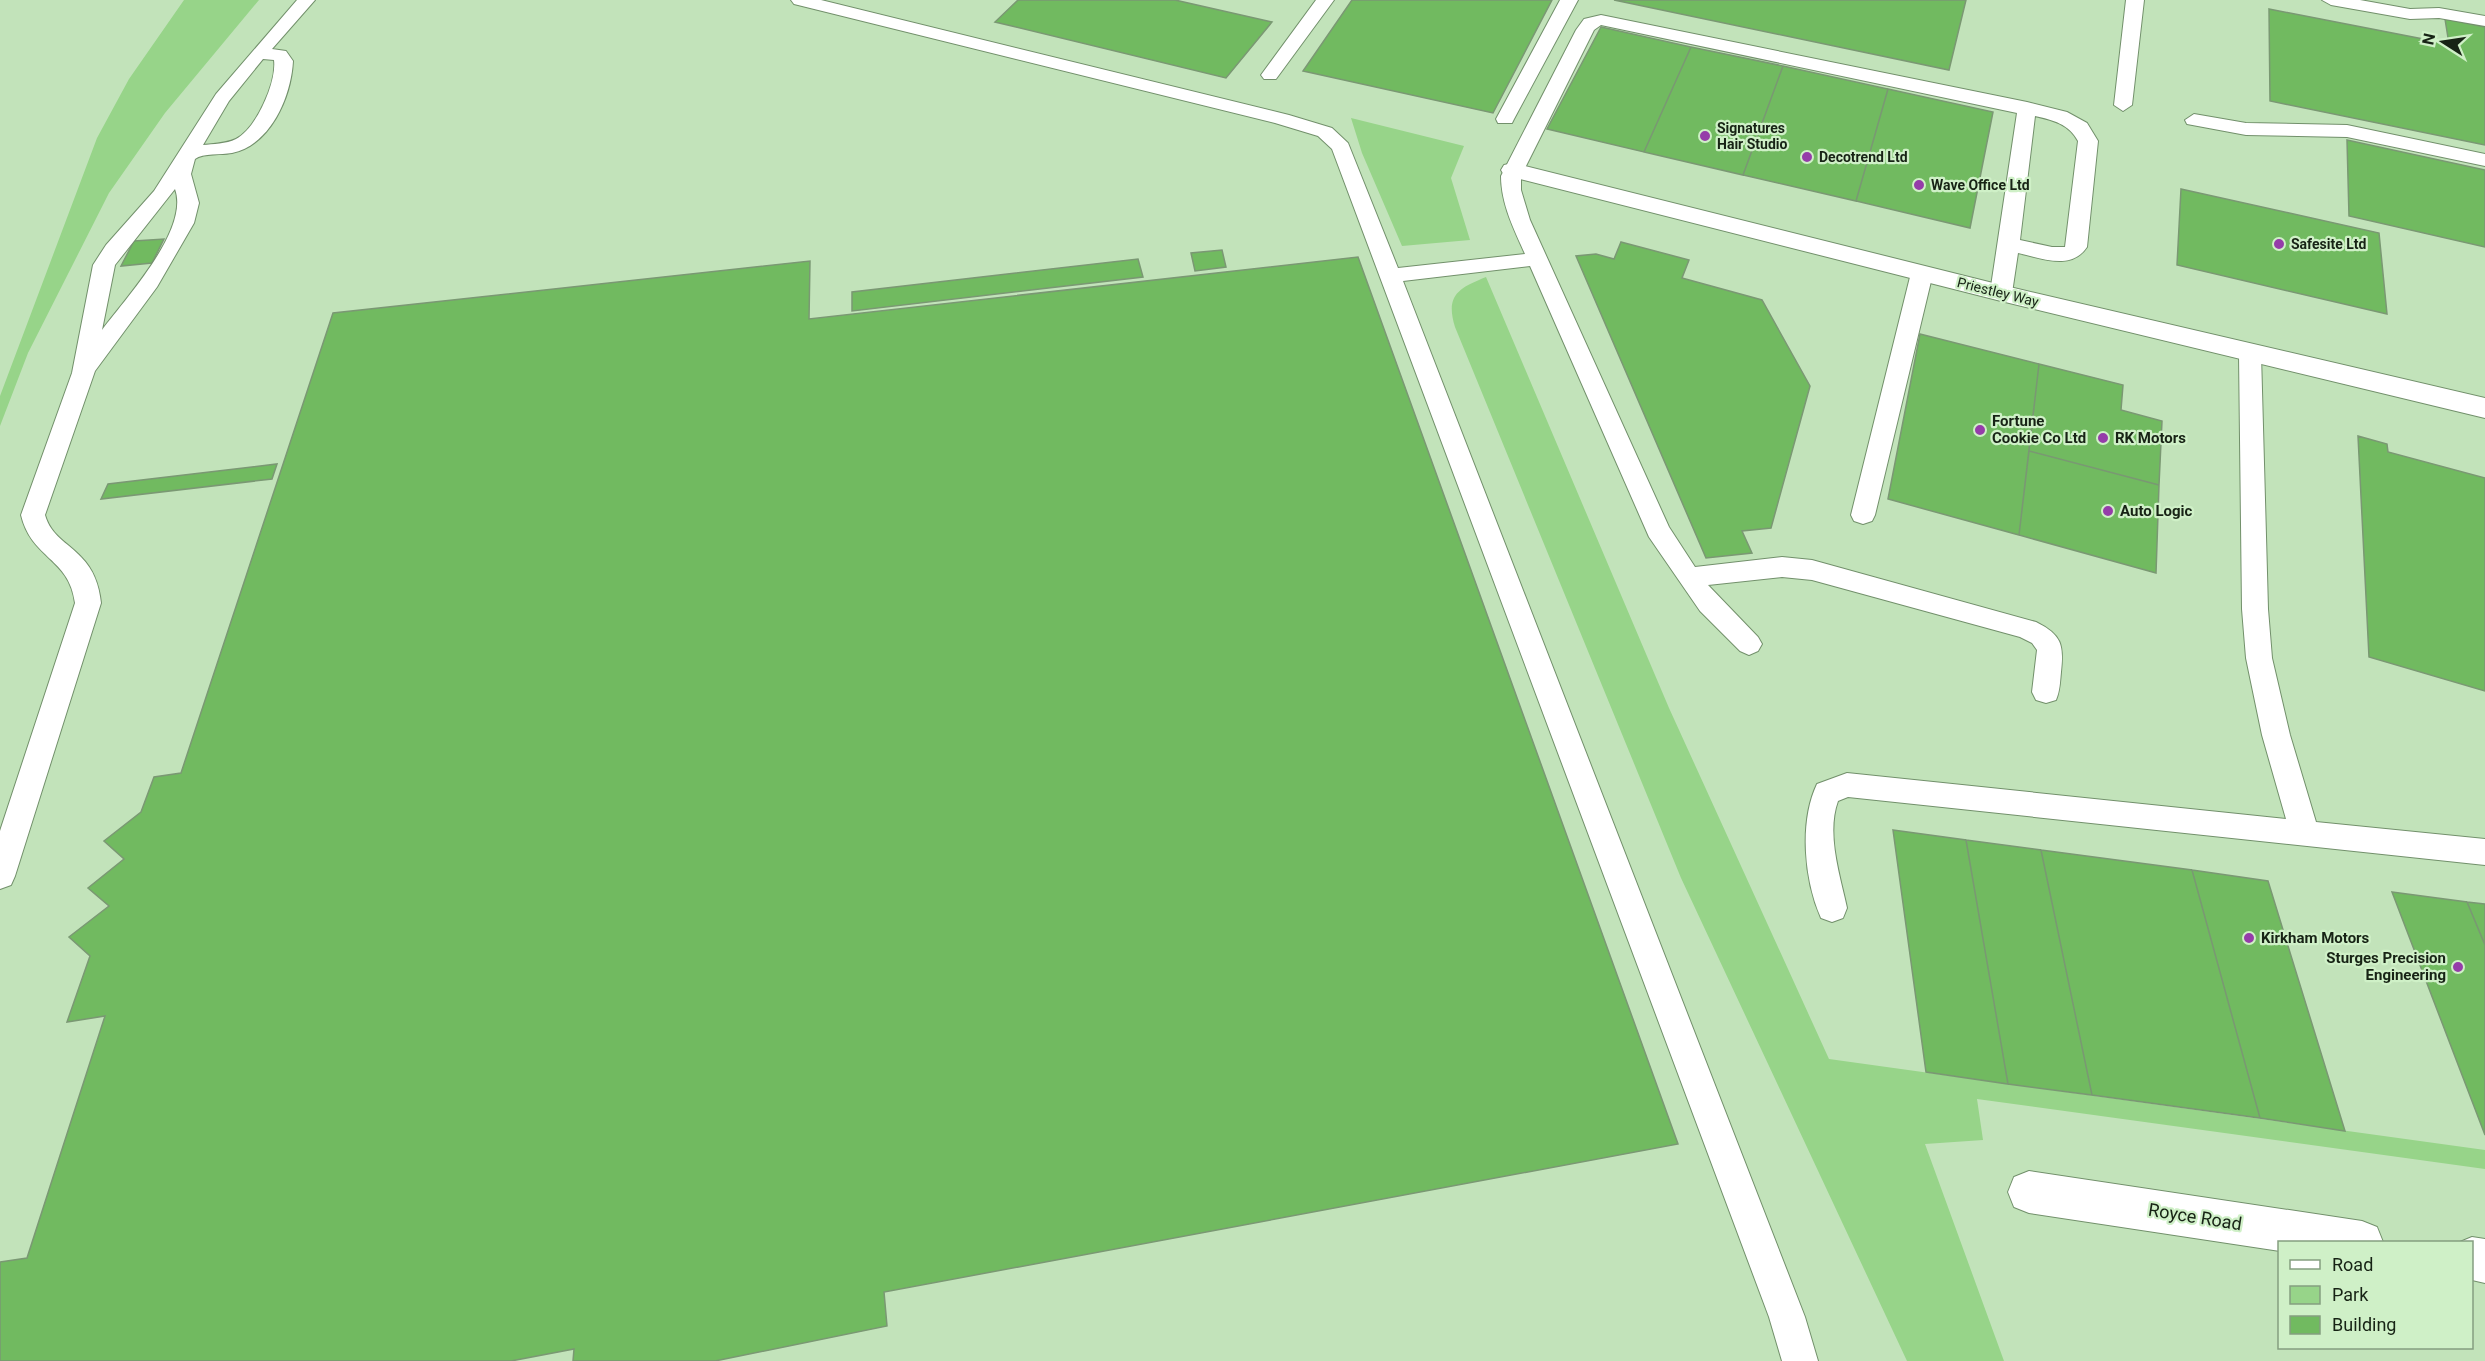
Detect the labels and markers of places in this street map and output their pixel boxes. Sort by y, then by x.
place label: Signatures Hair Studio [1717,120,1787,152]
marker: Signatures Hair Studio [1698,129,1712,143]
place label: Decotrend Ltd [1819,149,1908,165]
marker: Decotrend Ltd [1800,150,1814,164]
place label: Wave Office Ltd [1931,177,2030,193]
marker: Wave Office Ltd [1912,178,1926,192]
place label: Safesite Ltd [2291,236,2367,252]
marker: Safesite Ltd [2272,237,2286,251]
place label: Fortune Cookie Co Ltd [1992,412,2086,447]
marker: Fortune Cookie Co Ltd [1973,423,1987,437]
place label: RK Motors [2115,429,2186,447]
marker: RK Motors [2096,431,2110,445]
place label: Auto Logic [2120,502,2193,520]
marker: Auto Logic [2101,504,2115,518]
place label: Kirkham Motors [2261,929,2370,947]
marker: Kirkham Motors [2242,931,2256,945]
place label: Sturges Precision Engineering [2326,949,2446,984]
marker: Sturges Precision Engineering [2451,960,2465,974]

